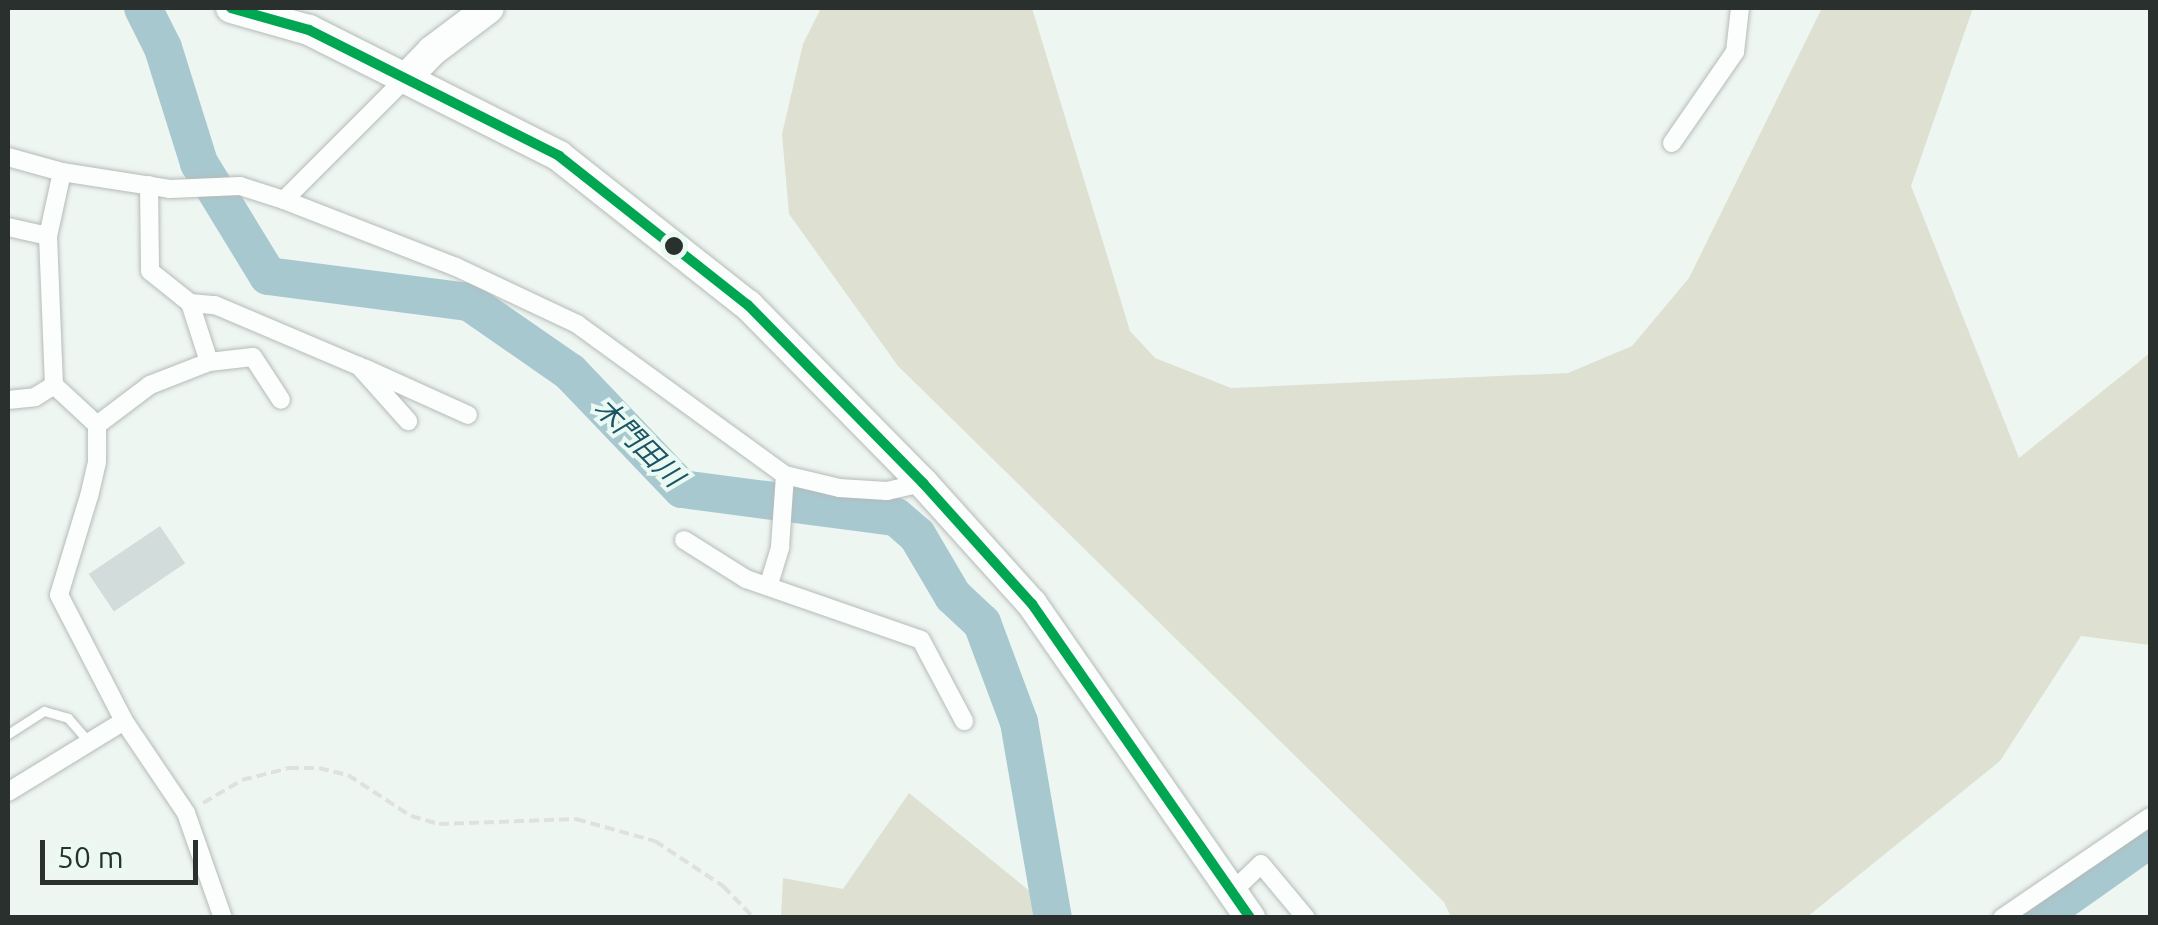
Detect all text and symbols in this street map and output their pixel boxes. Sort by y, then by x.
unlabelled marker [664,236,684,256]
water label: 木門田川 [588,391,690,493]
scale bar [45,820,202,882]
text: 50 m [57,840,124,874]

